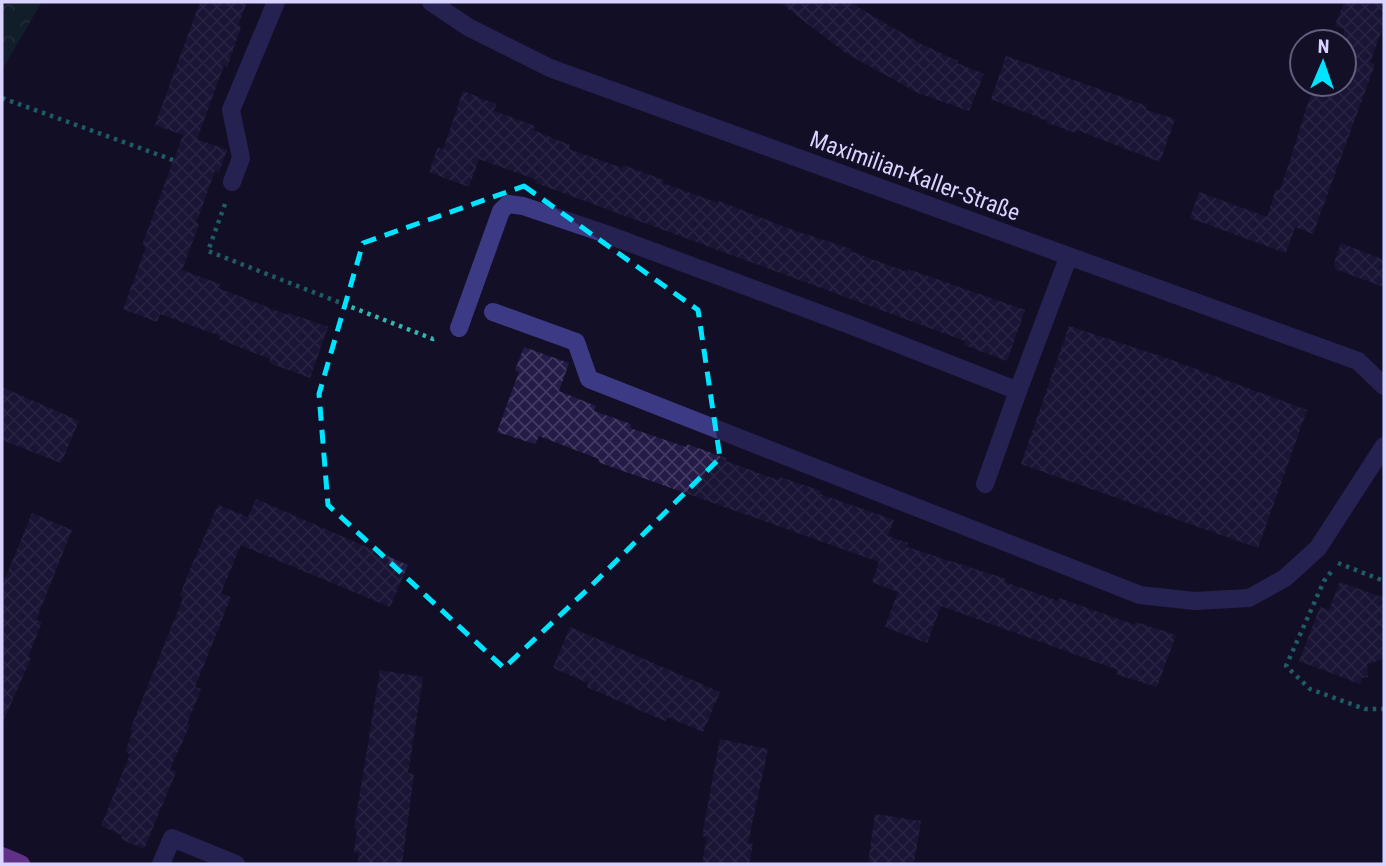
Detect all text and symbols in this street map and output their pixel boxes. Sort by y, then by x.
north arrow [1288,28,1358,98]
text: N [1317,35,1330,58]
street label: Maximilian-Kaller-Straße [806,125,1024,227]

